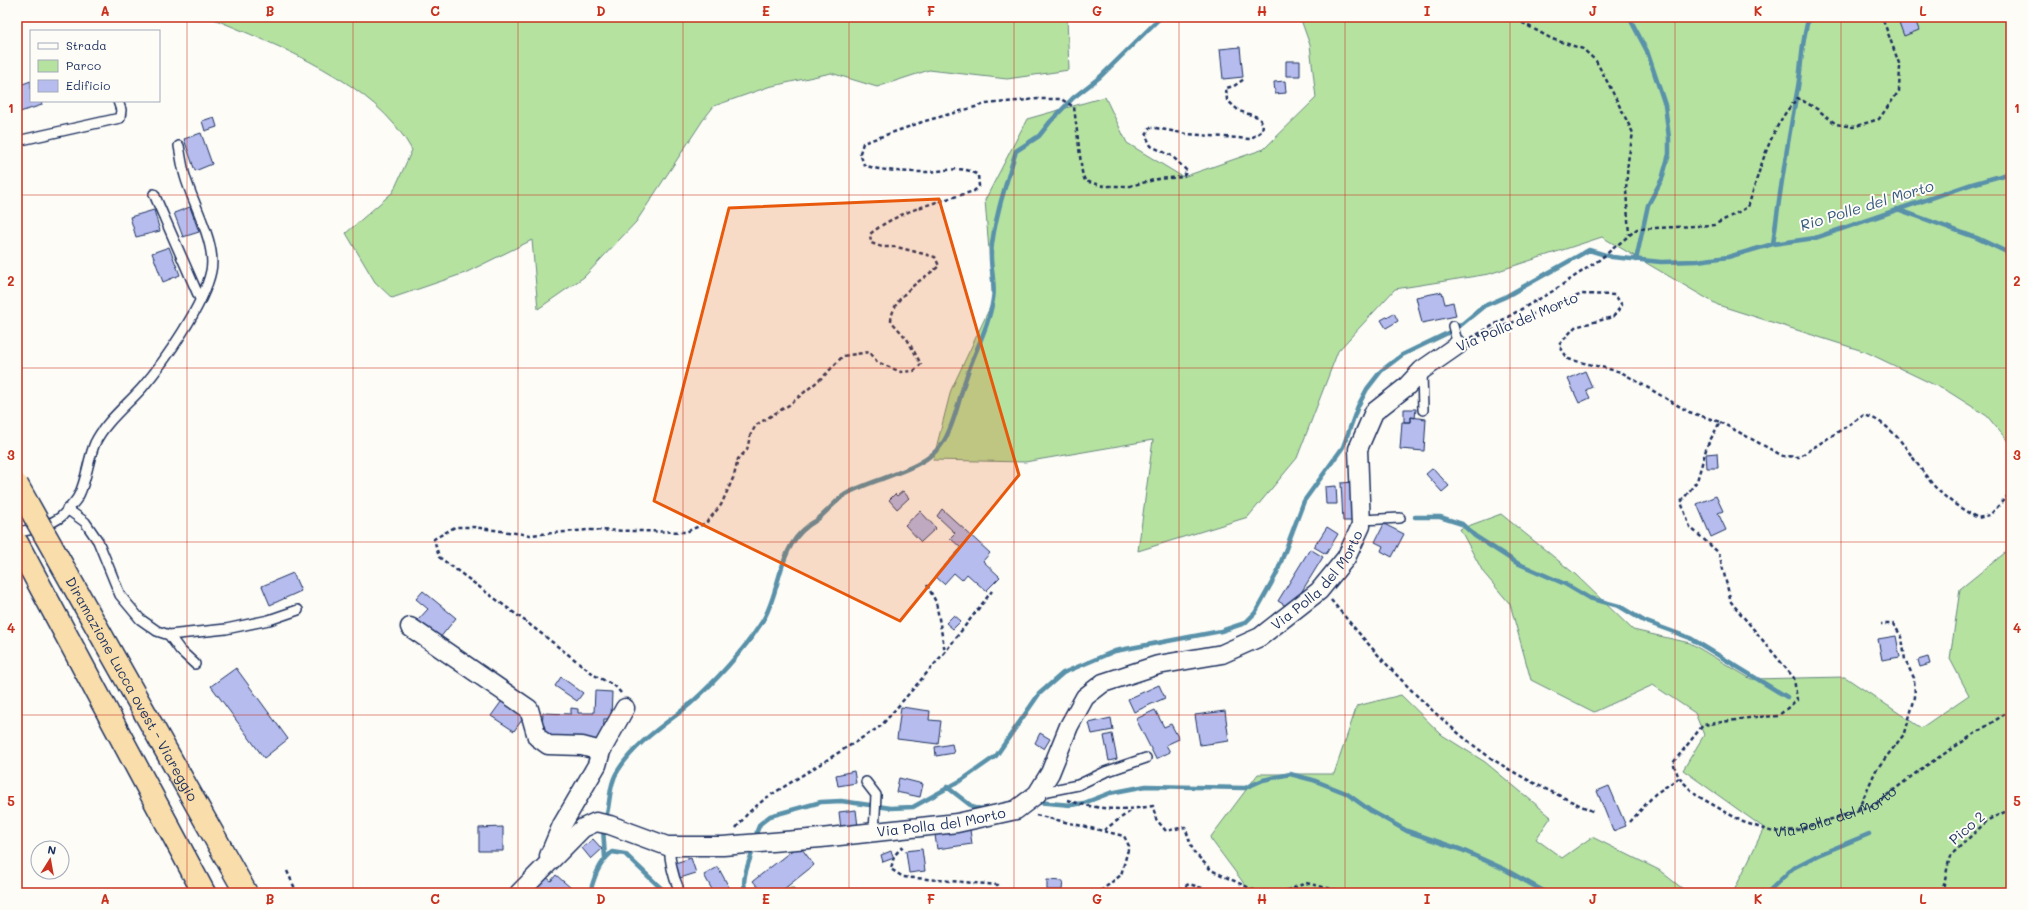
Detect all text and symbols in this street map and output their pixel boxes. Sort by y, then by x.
text: A [100,2,110,19]
text: B [266,2,275,19]
text: C [430,2,440,19]
text: D [596,2,606,19]
text: E [762,2,770,19]
text: F [927,2,935,19]
text: G [1092,2,1102,19]
text: H [1257,2,1267,19]
text: I [1424,2,1431,19]
text: J [1589,2,1597,19]
text: K [1754,2,1763,19]
text: L [1919,2,1927,19]
legend [30,30,160,102]
text: Strada [66,37,107,53]
text: Parco [66,57,101,73]
text: Edificio [66,77,110,93]
text: 1 [8,99,14,116]
text: 1 [2014,99,2020,116]
water label: Rio Polle del Morto [1797,175,1936,235]
text: 2 [7,272,15,289]
text: 2 [2013,272,2021,289]
street label: Via Polla del Morto [1453,287,1580,356]
text: 3 [7,446,15,463]
text: 3 [2013,446,2021,463]
street label: Via Polla del Morto [1267,527,1367,634]
street label: Diramazione Lucca ovest - Viareggio [61,573,203,804]
text: 4 [7,619,15,636]
text: 4 [2013,619,2021,636]
street label: Via Polla del Morto [1773,781,1900,841]
text: 5 [7,792,15,809]
text: 5 [2013,792,2021,809]
street label: Via Polla del Morto [876,803,1007,841]
street label: Pico 2 [1945,807,1989,848]
north arrow [30,840,70,880]
text: N [46,842,58,858]
text: A [100,890,110,907]
text: B [266,890,275,907]
text: C [430,890,440,907]
text: D [596,890,606,907]
text: E [762,890,770,907]
text: F [927,890,935,907]
text: G [1092,890,1102,907]
text: H [1257,890,1267,907]
text: I [1424,890,1431,907]
text: J [1589,890,1597,907]
text: K [1754,890,1763,907]
text: L [1919,890,1927,907]

